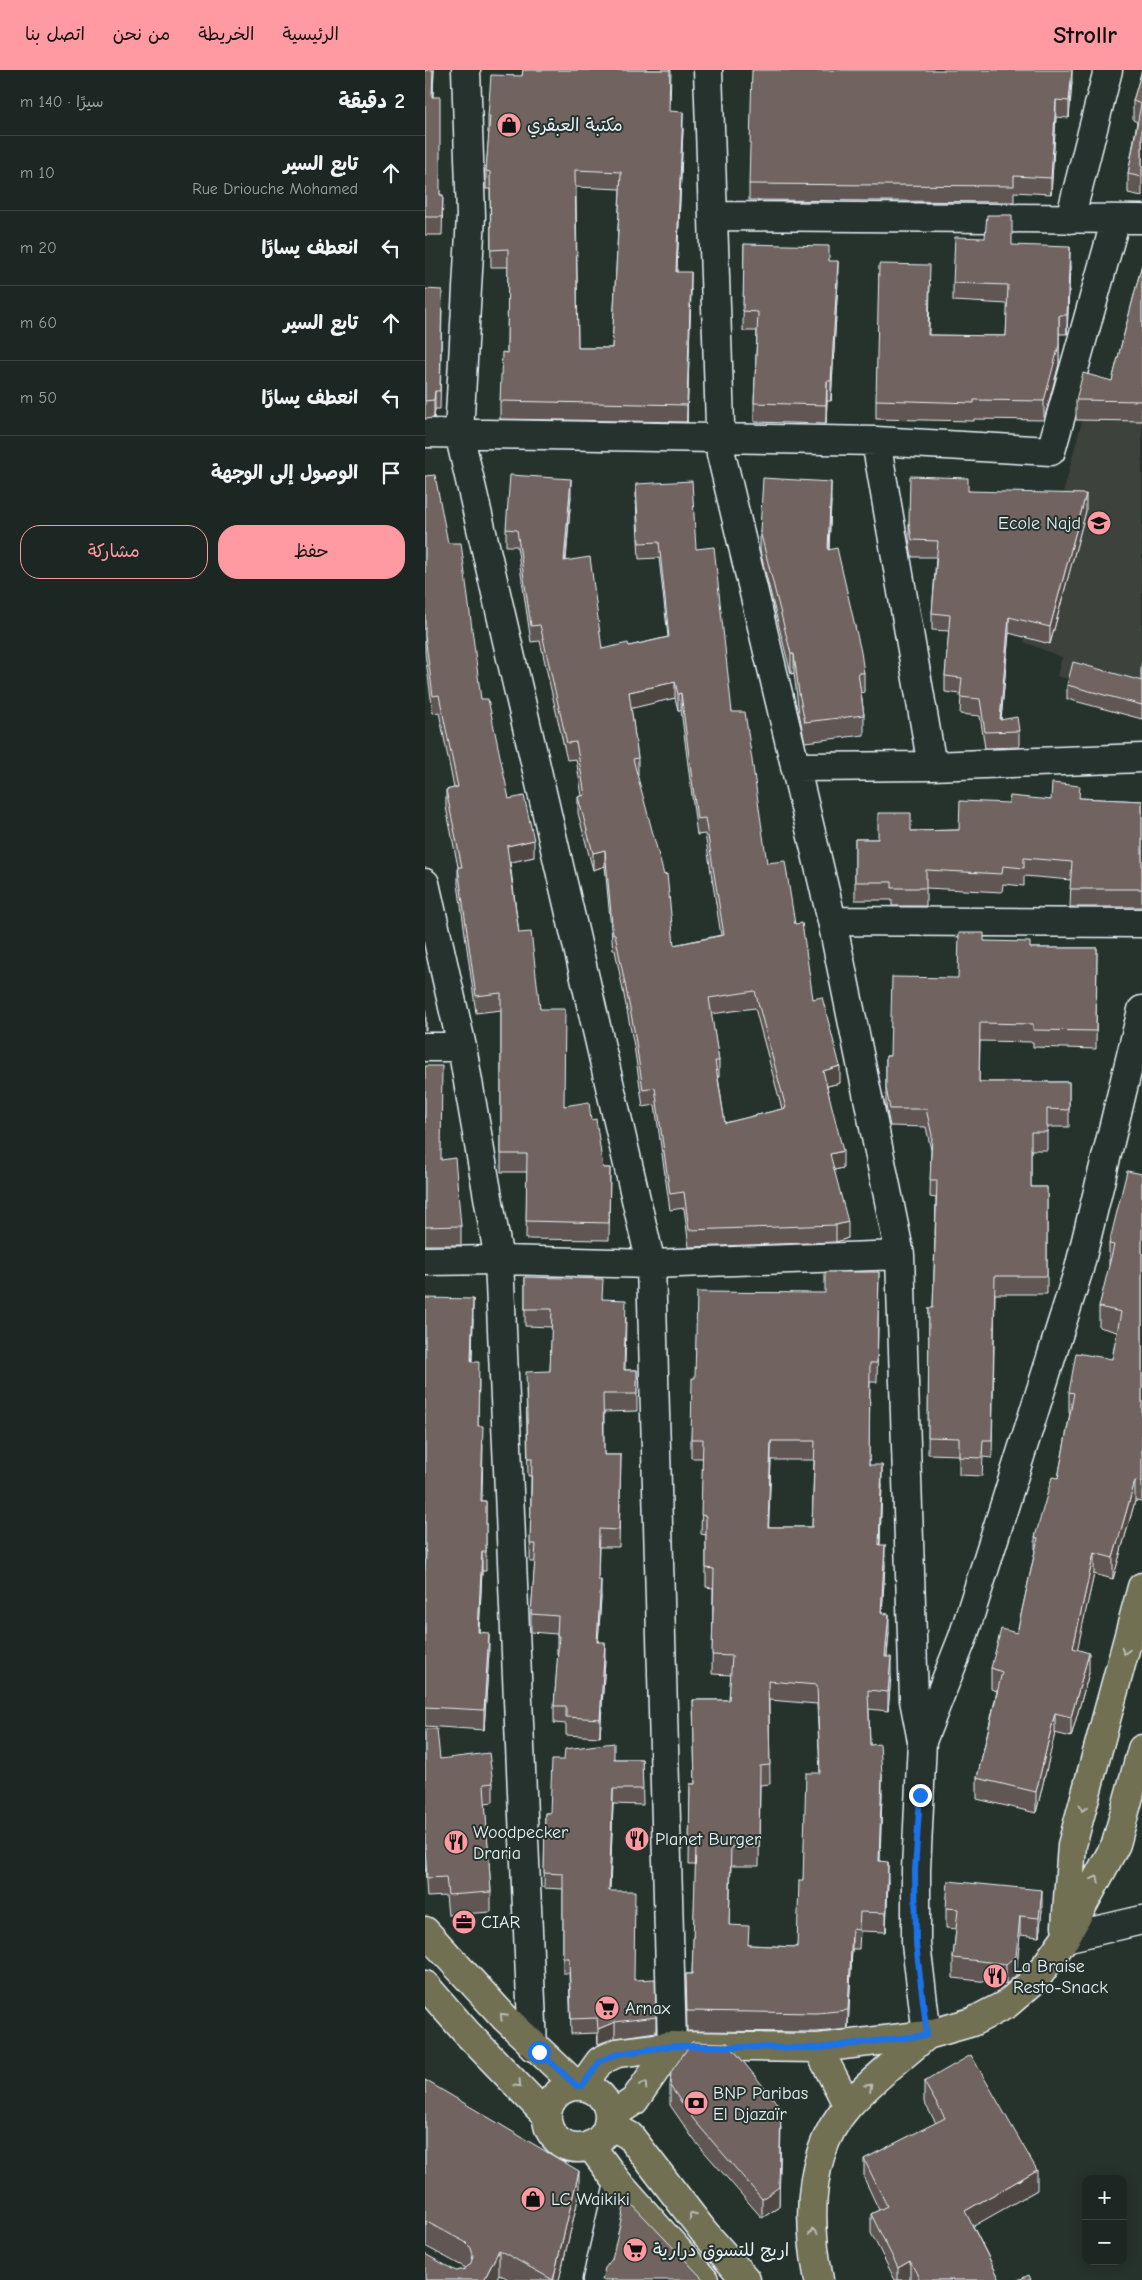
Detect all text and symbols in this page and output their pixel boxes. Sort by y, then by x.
text: Strollr [1053,21,1117,49]
text: اتصل بنا [25,24,85,45]
text: من نحن [113,24,170,45]
text: الخريطة [198,24,254,45]
text: الرئيسية [282,24,339,45]
text: 2 دقيقة [339,89,405,113]
text: سيرًا · 140 m [20,93,104,111]
shop icon: مكتبة العبقري [496,112,522,138]
place label: مكتبة العبقري [527,115,623,138]
text: تابع السير [284,153,358,175]
icon: ahead [377,159,405,187]
text: 10 m [20,164,55,182]
text: Rue Driouche Mohamed [192,180,358,198]
icon: left [377,234,405,262]
text: انعطف يسارًا [261,237,358,259]
text: 20 m [20,239,57,257]
icon: ahead [377,309,405,337]
text: تابع السير [284,312,358,334]
text: 60 m [20,314,57,332]
icon: left [377,384,405,412]
text: انعطف يسارًا [261,387,358,409]
text: 50 m [20,389,57,407]
icon: arrive [377,459,405,487]
text: الوصول إلى الوجهة [211,462,358,484]
school or university icon: Ecole Najd [1086,510,1112,536]
place label: Ecole Najd [998,513,1081,534]
button: مشاركة [20,525,208,579]
button: حفظ [218,525,405,579]
one-way arrow [1120,1646,1131,1655]
route end [909,1784,932,1807]
one-way arrow [1078,1803,1088,1811]
place label: Woodpecker Draria [473,1822,569,1864]
restaurant icon: Planet Burger [624,1826,650,1852]
restaurant icon: Woodpecker Draria [443,1829,469,1855]
place label: Planet Burger [655,1829,762,1850]
one-way arrow [1090,1876,1100,1885]
office icon: CIAR [451,1909,477,1935]
place label: CIAR [481,1912,521,1933]
place label: La Braise Resto-Snack [1013,1956,1108,1998]
restaurant icon: La Braise Resto-Snack [982,1963,1008,1989]
supermarket icon: Arnax [594,1995,620,2021]
place label: Arnax [625,1998,671,2019]
one-way arrow [500,2013,509,2022]
route start [528,2041,551,2064]
one-way arrow [512,2079,521,2088]
one-way arrow [638,2082,648,2091]
place label: BNP Paribas El Djazaïr [713,2083,808,2125]
one-way arrow [863,2084,872,2093]
bank icon: BNP Paribas El Djazaïr [683,2090,709,2116]
map controls [1082,2175,1127,2265]
button: + [1082,2175,1127,2220]
shop icon: LC Waikiki [520,2186,546,2212]
place label: LC Waikiki [551,2189,630,2210]
one-way arrow [689,2213,697,2222]
button: − [1082,2220,1127,2265]
one-way arrow [807,2228,818,2236]
supermarket icon: اريج للتسوق درارية [622,2237,648,2263]
place label: اريج للتسوق درارية [653,2240,789,2262]

